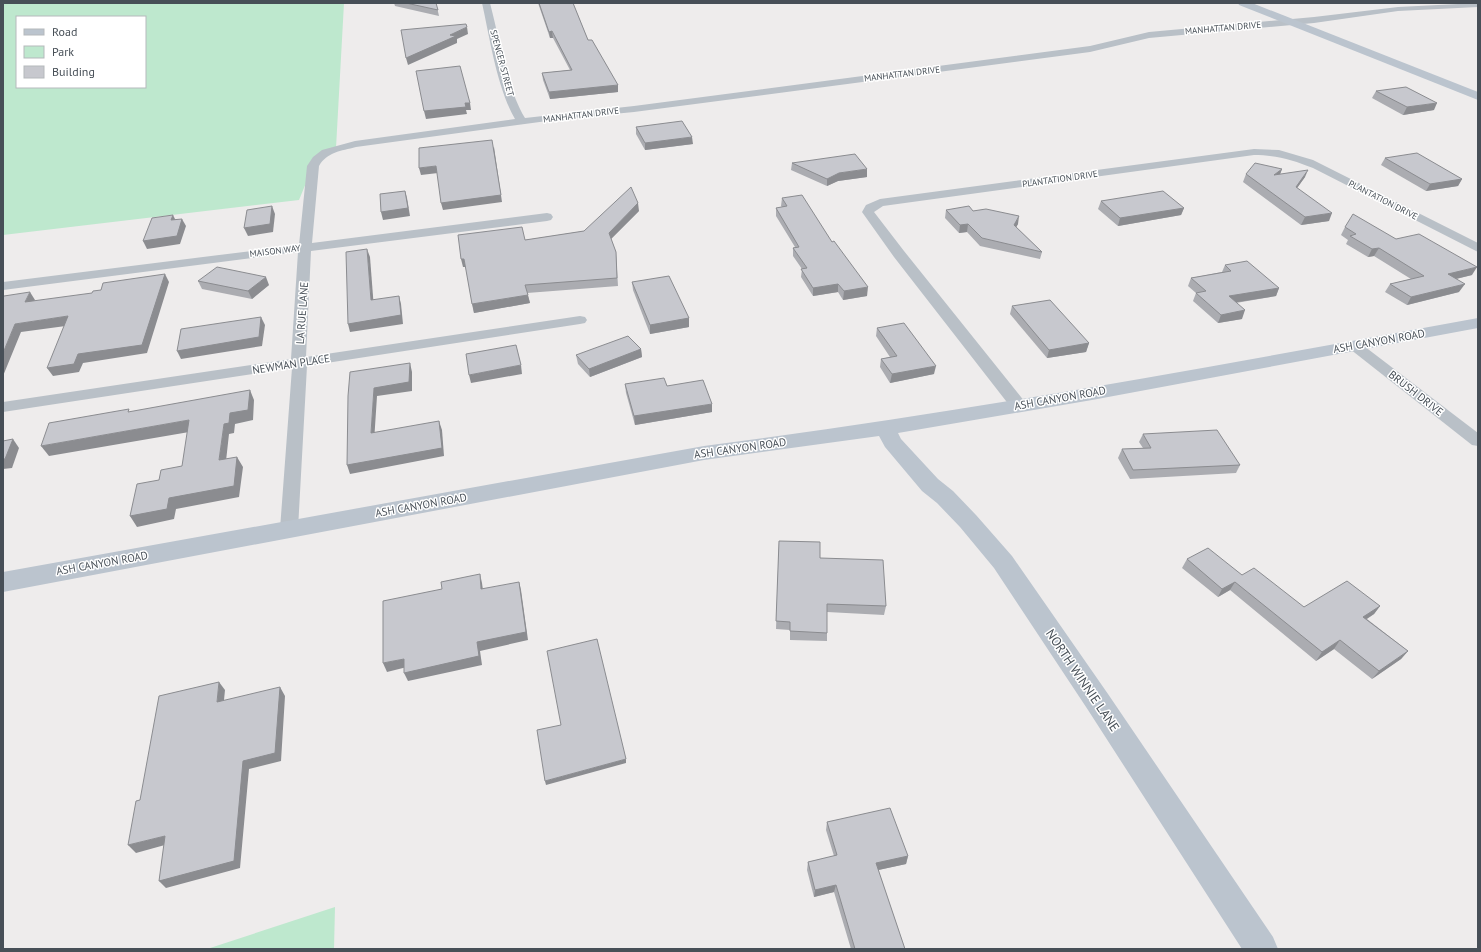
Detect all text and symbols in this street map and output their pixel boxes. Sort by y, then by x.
legend [16,16,146,88]
street label: MANHATTAN DRIVE [1184,19,1262,36]
text: Road [52,24,77,39]
street label: SPENCER STREET [488,29,517,97]
text: Park [52,44,74,59]
street label: MANHATTAN DRIVE [863,63,941,84]
text: Building [52,64,95,79]
street label: MANHATTAN DRIVE [542,104,620,125]
street label: PLANTATION DRIVE [1021,168,1099,189]
street label: PLANTATION DRIVE [1347,177,1420,222]
street label: MAISON WAY [249,242,301,259]
street label: LA RUE LANE [293,281,311,345]
street label: ASH CANYON ROAD [1332,326,1426,356]
street label: NEWMAN PLACE [251,351,331,377]
street label: BRUSH DRIVE [1386,367,1446,419]
street label: ASH CANYON ROAD [1013,383,1107,413]
street label: ASH CANYON ROAD [693,435,787,461]
street label: ASH CANYON ROAD [374,490,468,520]
street label: ASH CANYON ROAD [55,548,149,578]
street label: NORTH WINNIE LANE [1042,626,1123,735]

